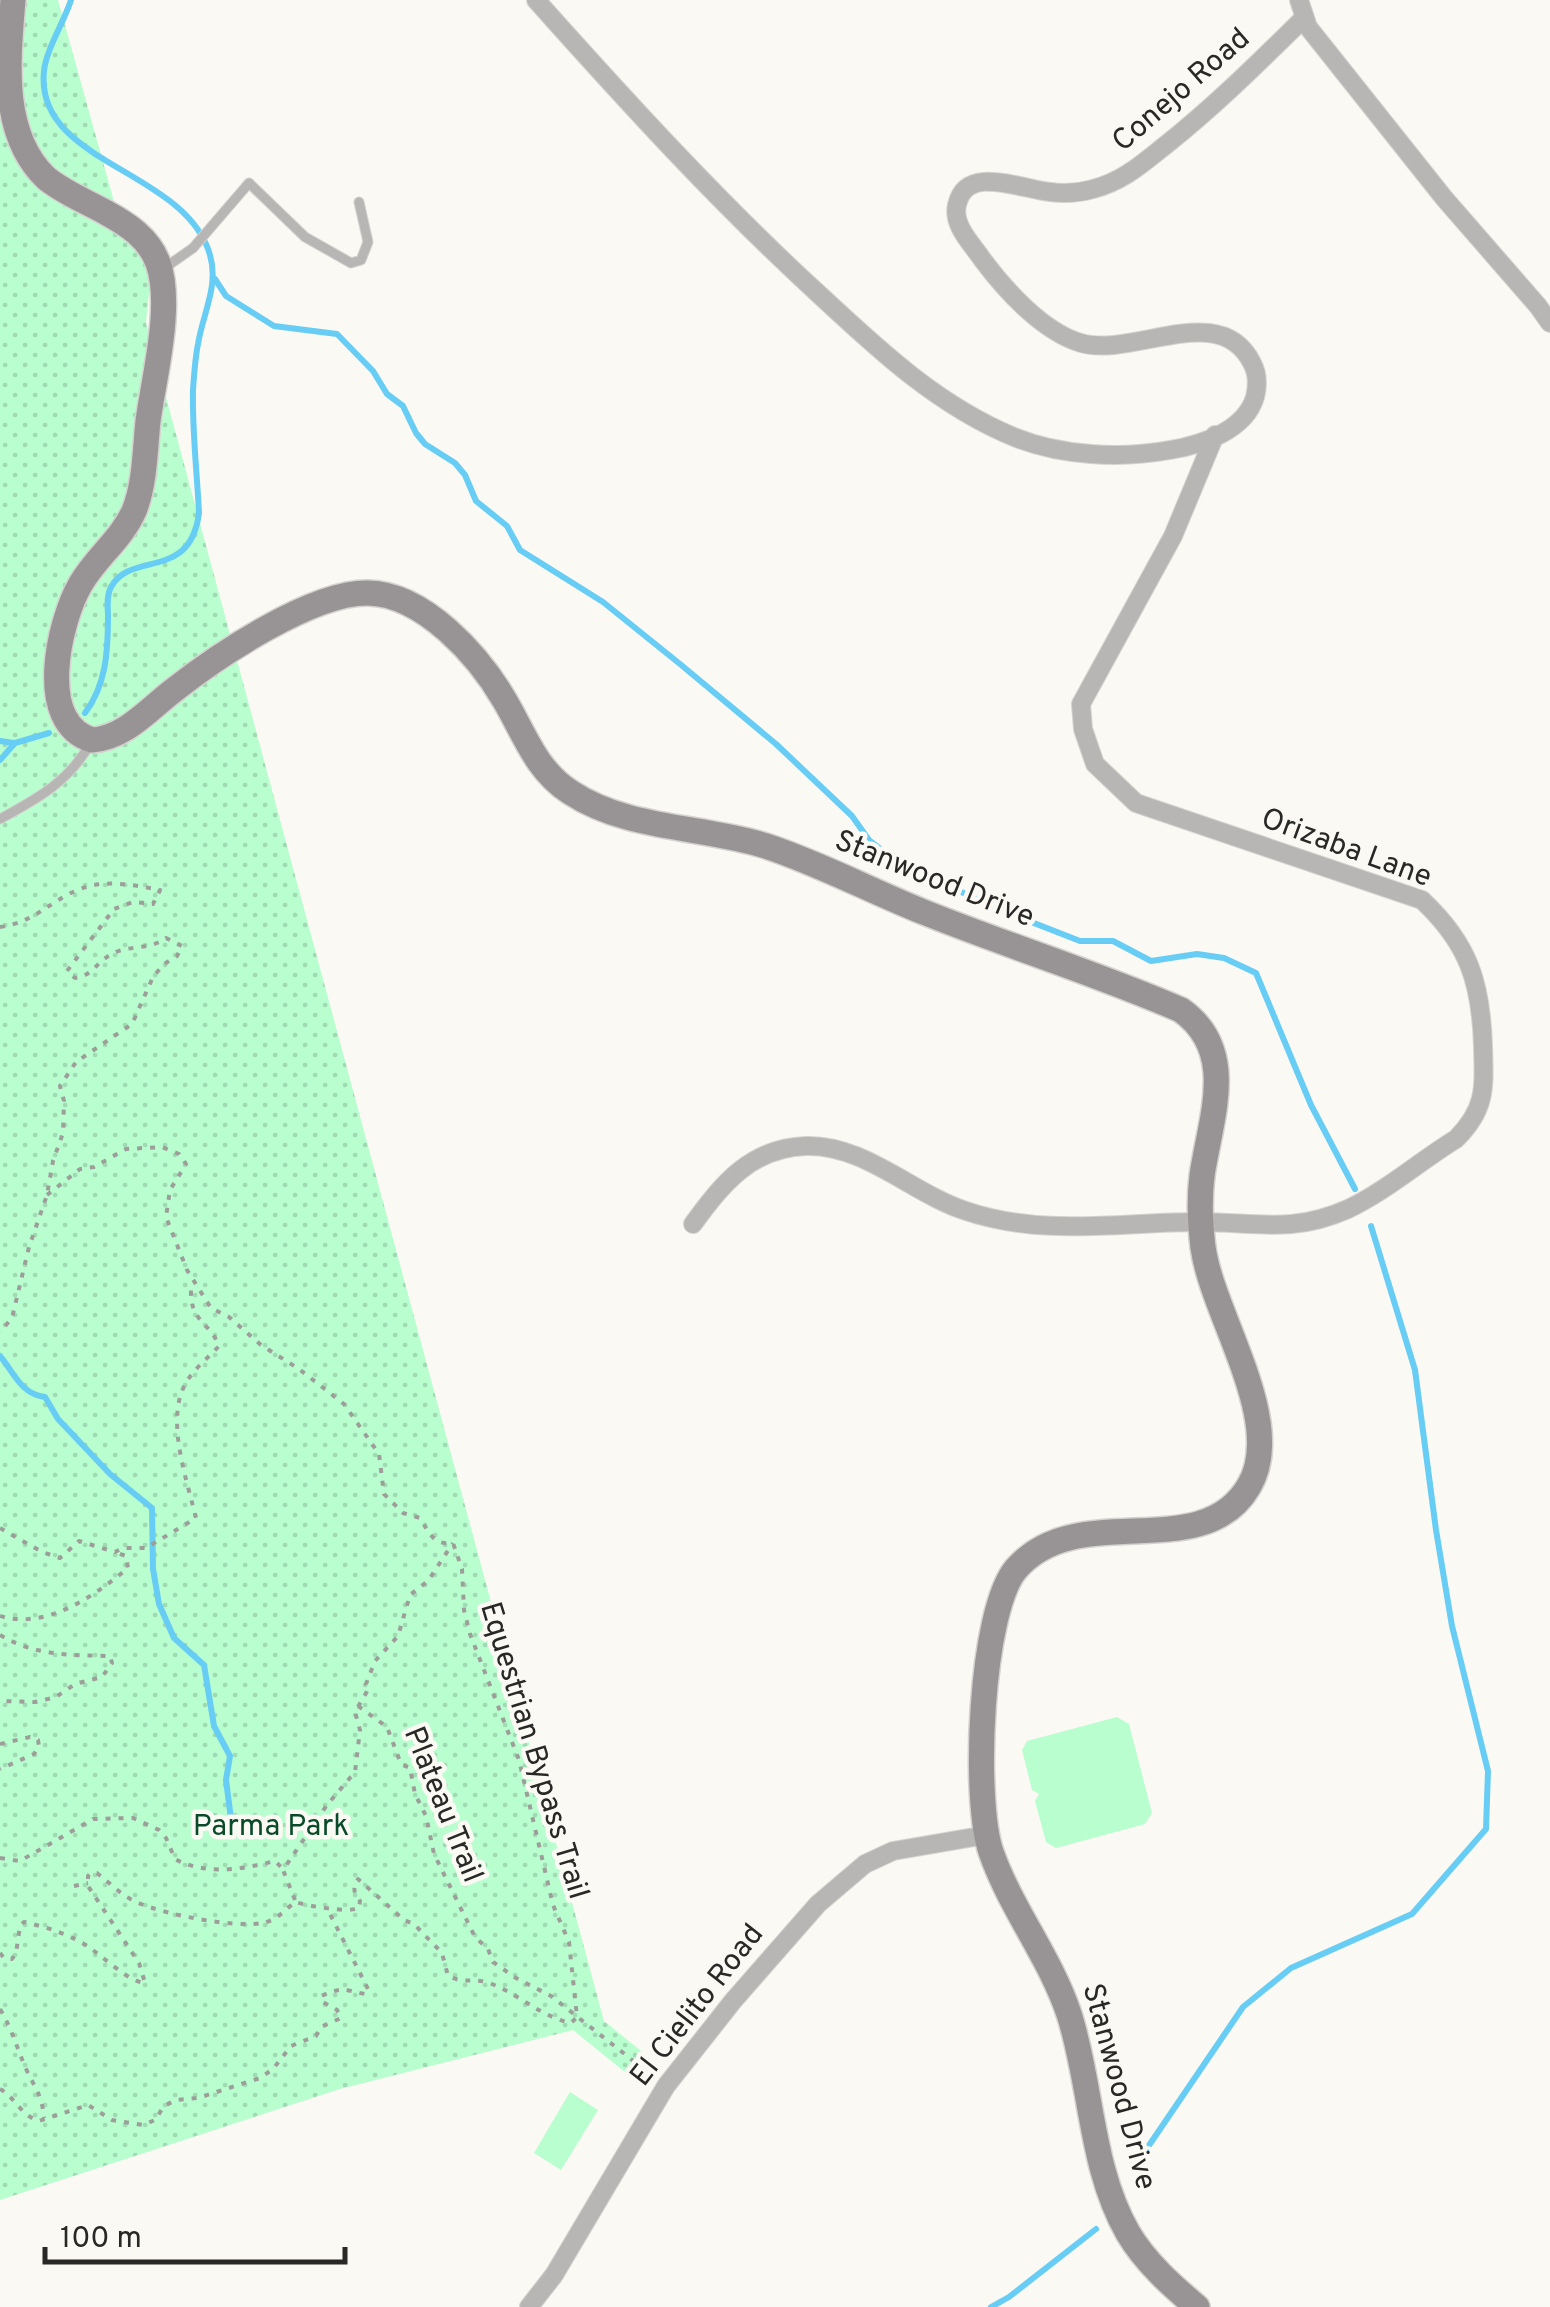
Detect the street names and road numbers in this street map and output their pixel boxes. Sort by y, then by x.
street label: Conejo Road [1106,21,1258,161]
street label: Orizaba Lane [1256,801,1436,897]
street label: Stanwood Drive [829,823,1039,937]
street label: Equestrian Bypass Trail [470,1598,596,1904]
street label: Plateau Trail [394,1722,490,1888]
street label: El Cielito Road [623,1917,773,2095]
street label: Stanwood Drive [1073,1980,1163,2194]

